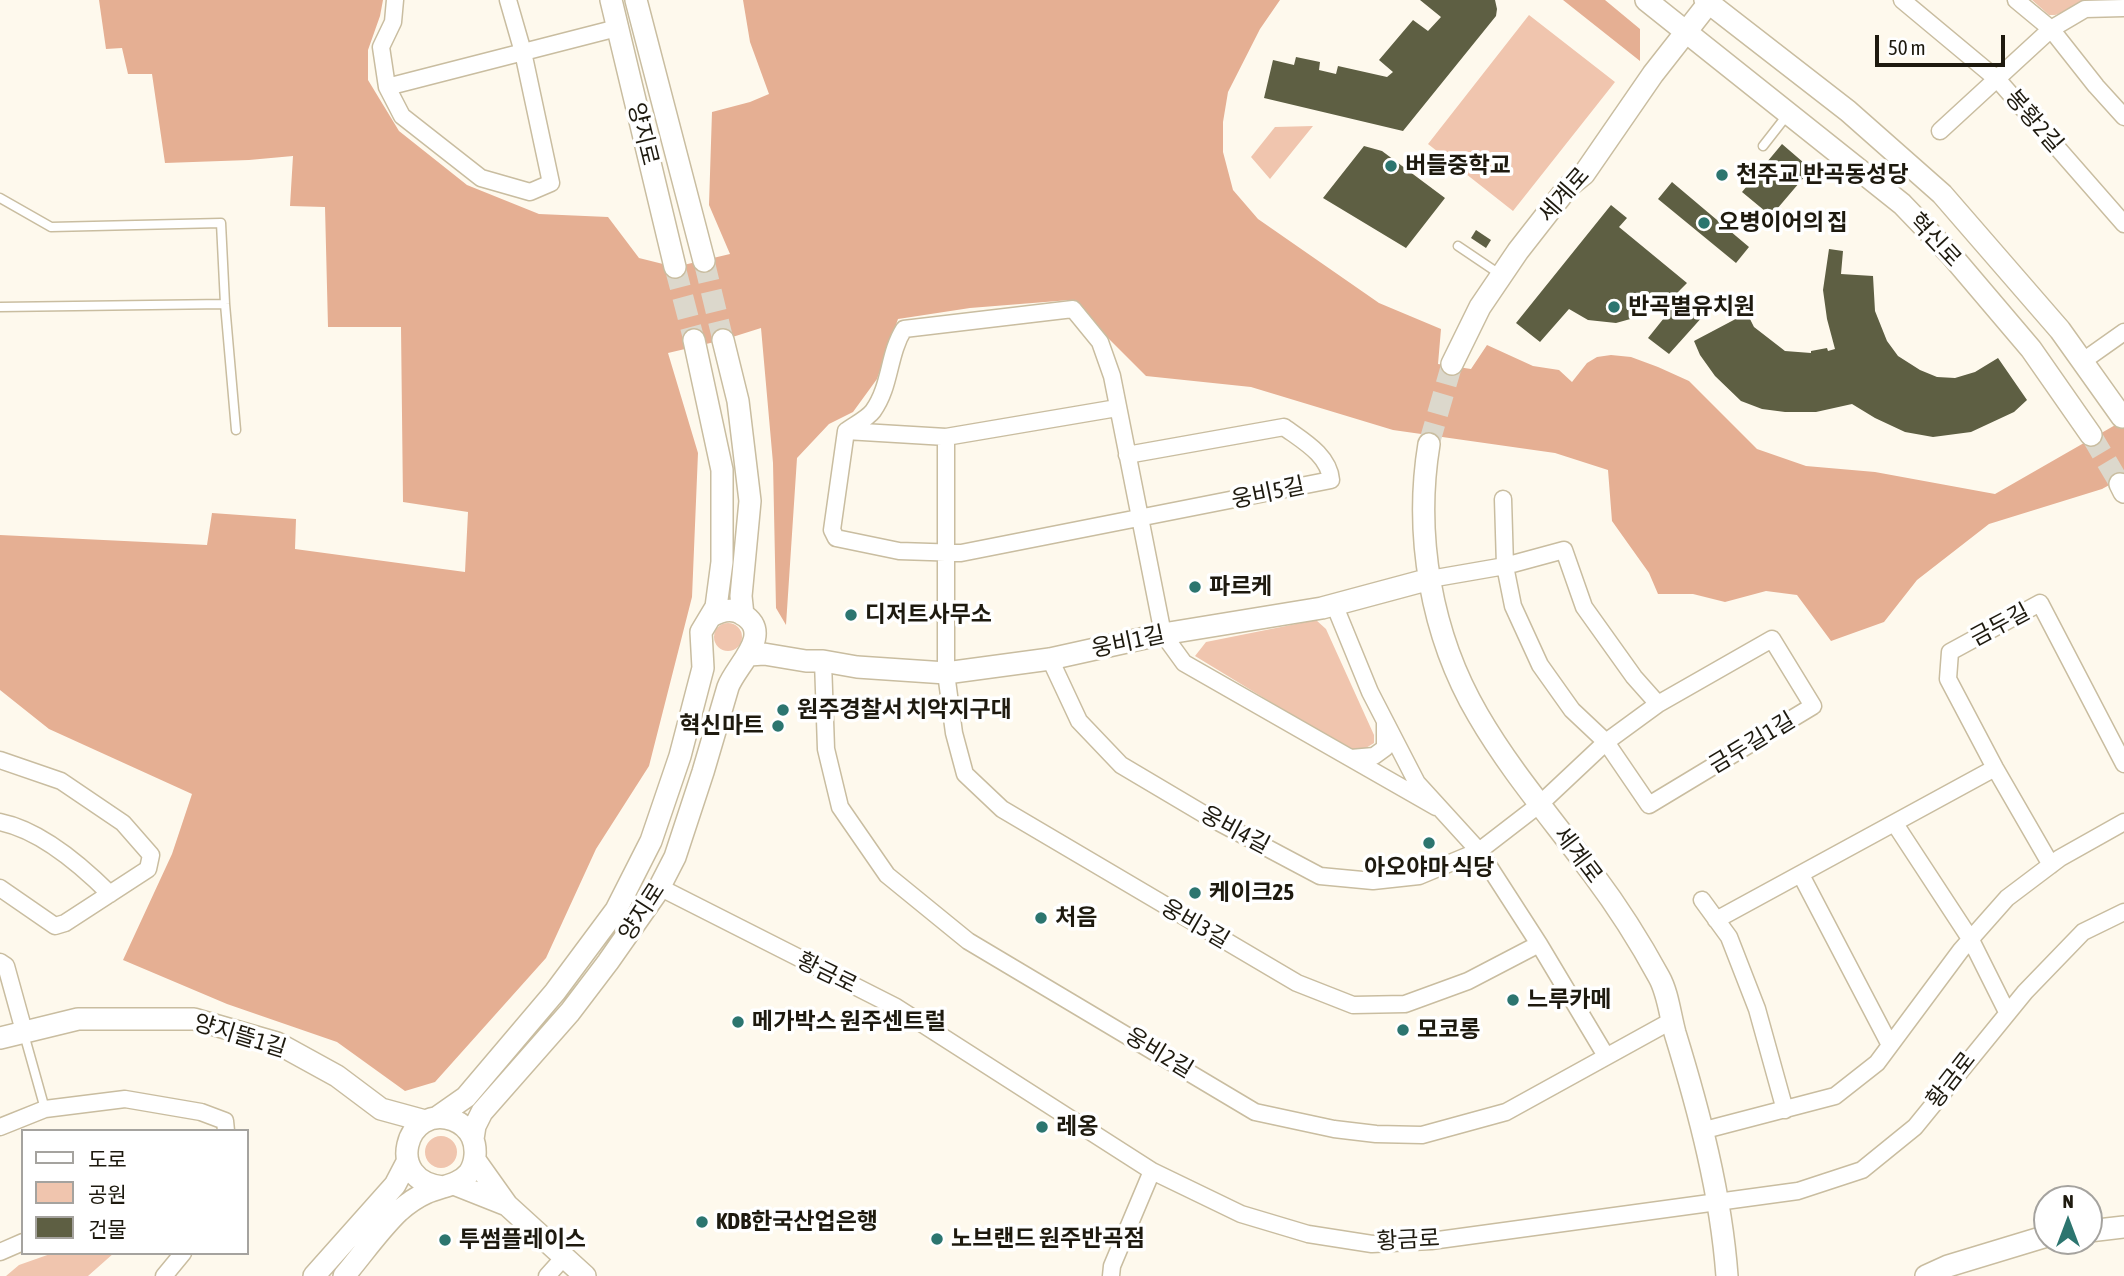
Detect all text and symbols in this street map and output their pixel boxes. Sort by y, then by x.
scale bar [1879,21,2008,65]
text: 50 m [1888,35,1926,59]
street label: 봉황2길 [1999,84,2069,158]
street label: 양지로 [622,100,664,168]
place label: 버들중학교 [1405,152,1511,180]
marker: 버들중학교 [1383,158,1399,174]
place label: 천주교 반곡동성당 [1736,161,1908,189]
street label: 세계로 [1533,162,1595,228]
marker: 천주교 반곡동성당 [1714,167,1730,183]
street label: 혁신로 [1903,207,1967,273]
place label: 오병이어의 집 [1718,209,1848,237]
marker: 오병이어의 집 [1696,215,1712,231]
place label: 반곡별유치원 [1628,293,1755,321]
marker: 반곡별유치원 [1606,299,1622,315]
street label: 웅비5길 [1229,472,1307,514]
place label: 파르케 [1209,573,1272,601]
marker: 파르케 [1187,579,1203,595]
street label: 금두길 [1965,598,2035,652]
place label: 디저트사무소 [865,601,992,629]
marker: 디저트사무소 [843,607,859,623]
street label: 웅비1길 [1089,621,1167,663]
place label: 원주경찰서 치악지구대 [797,696,1012,724]
marker: 원주경찰서 치악지구대 [775,702,791,718]
street label: 금두길1길 [1704,707,1800,779]
place label: 혁신마트 [679,712,764,740]
marker: 혁신마트 [770,718,786,734]
street label: 웅비4길 [1196,800,1274,860]
street label: 세계로 [1548,821,1608,889]
marker: 아오야마 식당 [1421,835,1437,851]
place label: 아오야마 식당 [1364,854,1494,882]
street label: 양지로 [613,878,671,946]
place label: 케이크25 [1209,879,1294,907]
marker: 케이크25 [1187,885,1203,901]
street label: 웅비3길 [1156,893,1234,955]
place label: 처음 [1055,904,1097,932]
marker: 처음 [1033,910,1049,926]
street label: 황금로 [792,947,862,999]
place label: 느루카메 [1527,986,1612,1014]
marker: 느루카메 [1505,992,1521,1008]
place label: 메가박스 원주센트럴 [752,1008,946,1036]
street label: 양지뜰1길 [190,1009,290,1063]
marker: 메가박스 원주센트럴 [730,1014,746,1030]
place label: 모코롱 [1417,1016,1480,1044]
street label: 웅비2길 [1120,1022,1198,1084]
marker: 모코롱 [1395,1022,1411,1038]
street label: 황금로 [1921,1046,1981,1114]
place label: 레옹 [1056,1113,1098,1141]
marker: 레옹 [1034,1119,1050,1135]
legend [21,1129,248,1255]
text: 도로 [88,1147,127,1171]
text: 공원 [88,1182,127,1206]
north arrow [2033,1185,2103,1255]
text: N [2062,1190,2074,1212]
place label: KDB한국산업은행 [716,1208,878,1236]
marker: KDB한국산업은행 [694,1214,710,1230]
text: 건물 [88,1217,127,1241]
place label: 노브랜드 원주반곡점 [951,1225,1145,1253]
street label: 황금로 [1376,1225,1440,1255]
place label: 투썸플레이스 [459,1226,586,1254]
marker: 노브랜드 원주반곡점 [929,1231,945,1247]
marker: 투썸플레이스 [437,1232,453,1248]

